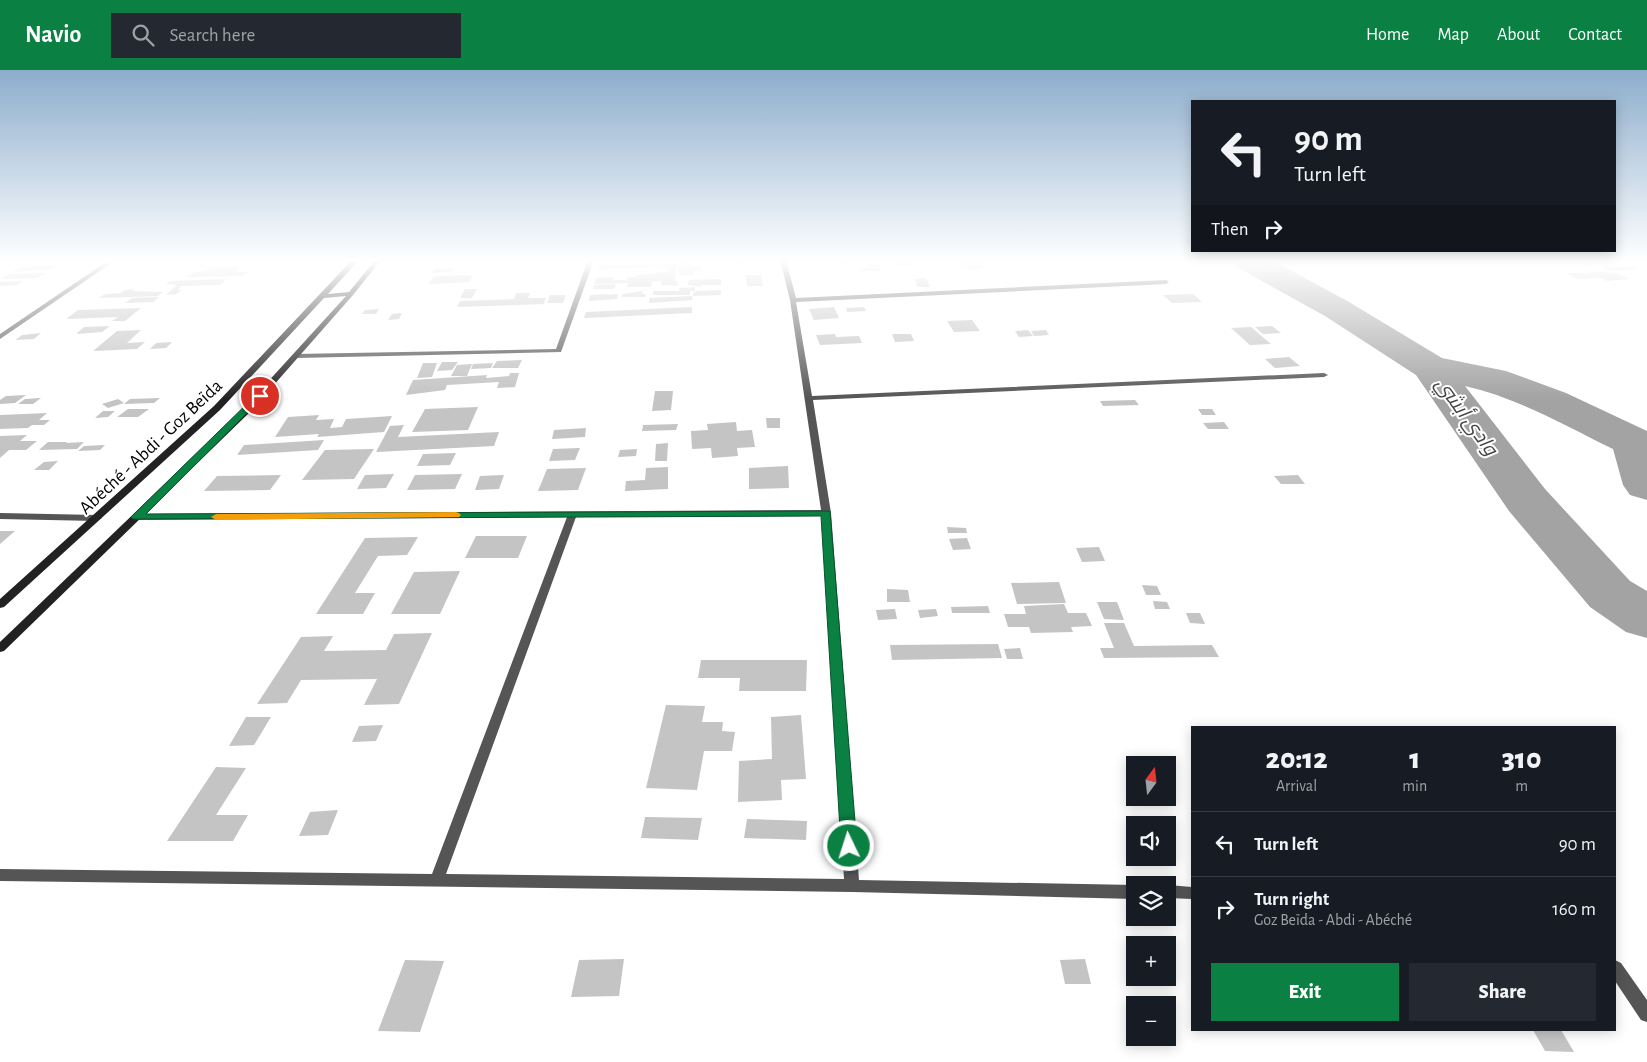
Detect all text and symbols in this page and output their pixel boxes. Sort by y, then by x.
search box [111,13,461,58]
icon: search [129,21,157,49]
text: Navio [25,23,81,47]
text: Search here [169,26,255,45]
text: Home [1366,26,1409,44]
text: Map [1437,26,1469,44]
text: About [1497,26,1540,44]
text: Contact [1568,26,1622,44]
icon: left [1211,120,1276,185]
text: 90 m [1294,122,1363,157]
text: Turn left [1294,163,1366,185]
icon: right [1259,215,1287,243]
text: Then [1211,220,1249,239]
water label: وادي أبشي [1427,372,1505,463]
pin [239,375,281,417]
street label: Abéché - Abdi - Goz Beïda [76,376,226,518]
icon: arrive [246,382,274,410]
text: 20:12 [1266,744,1328,774]
text: 1 [1409,744,1420,774]
text: 310 [1502,744,1541,774]
north arrow [1126,756,1176,806]
map controls [1126,756,1176,1046]
text: Arrival [1276,778,1317,794]
text: min [1402,778,1427,794]
text: m [1515,778,1528,794]
button: sound [1126,816,1176,866]
position arrow [822,819,874,871]
icon: left [1211,830,1239,858]
text: Turn left [1254,835,1318,854]
text: 90 m [1559,835,1596,854]
button: layers [1126,876,1176,926]
text: Turn right [1254,890,1329,909]
icon: right [1211,895,1239,923]
text: 160 m [1552,900,1596,919]
text: Goz Beïda - Abdi - Abéché [1254,912,1412,928]
button: + [1126,936,1176,986]
button: Exit [1211,963,1399,1021]
button: Share [1409,963,1596,1021]
button: − [1126,996,1176,1046]

